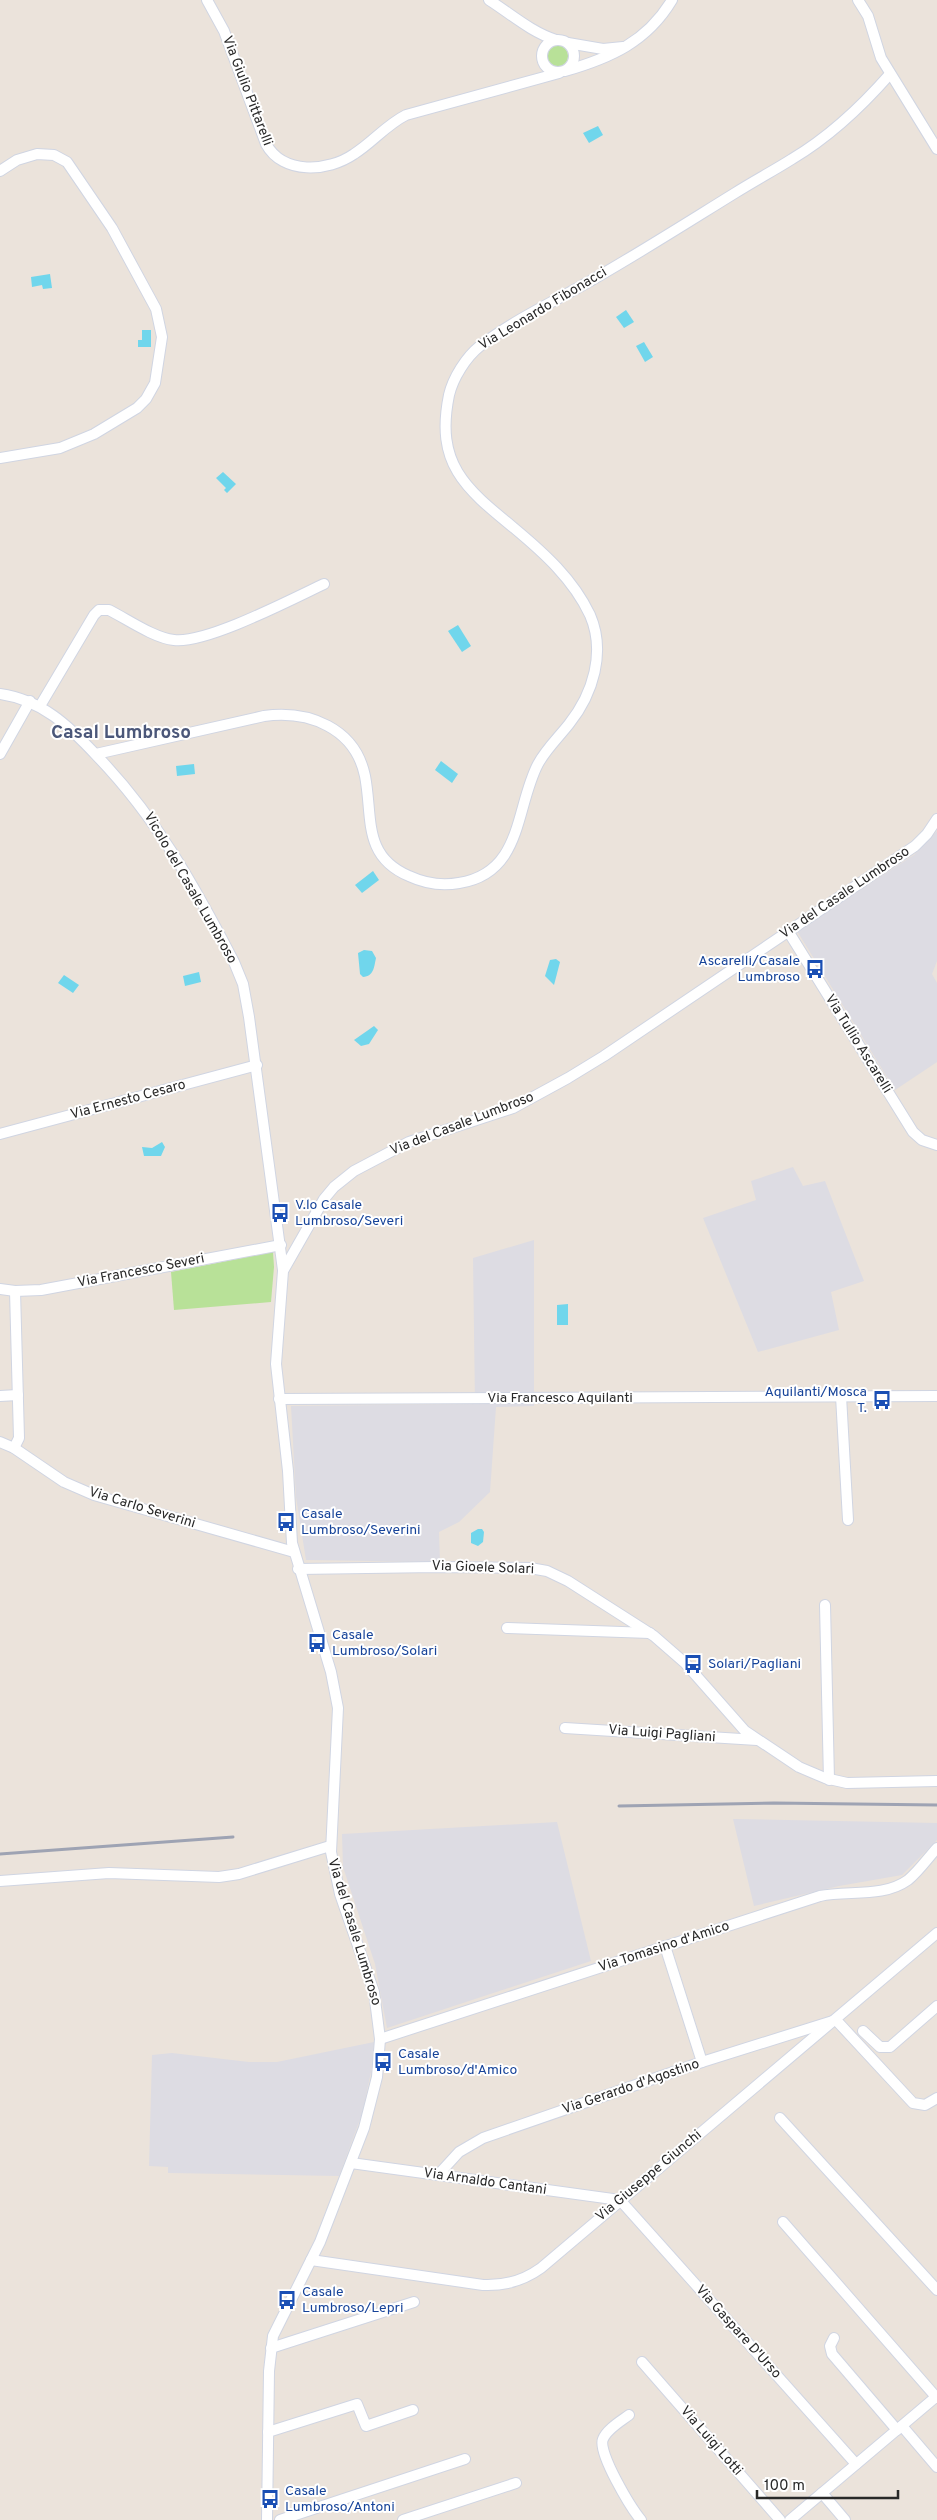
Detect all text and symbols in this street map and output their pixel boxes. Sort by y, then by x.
street label: Via Giulio Pittarelli [218,34,276,148]
street label: Via Leonardo Fibonacci [476,264,610,354]
district label: Casal Lumbroso [51,721,191,745]
street label: Vicolo del Casale Lumbroso [140,809,240,967]
street label: Via del Casale Lumbroso [777,843,913,943]
place label: Ascarelli/Casale Lumbroso [698,953,800,986]
bus stop icon: Ascarelli/Casale Lumbroso [804,958,826,980]
street label: Via Tullio Ascarelli [821,991,895,1097]
street label: Via Ernesto Cesaro [69,1076,188,1124]
street label: Via del Casale Lumbroso [388,1089,537,1159]
place label: V.lo Casale Lumbroso/Severi [295,1197,403,1230]
bus stop icon: V.lo Casale Lumbroso/Severi [269,1202,291,1224]
street label: Via Francesco Severi [76,1250,206,1292]
place label: Aquilanti/Mosca T. [764,1384,867,1417]
bus stop icon: Aquilanti/Mosca T. [871,1389,893,1411]
street label: Via Francesco Aquilanti [487,1390,633,1407]
street label: Via Carlo Severini [87,1484,197,1532]
place label: Casale Lumbroso/Severini [301,1506,421,1539]
bus stop icon: Casale Lumbroso/Severini [275,1511,297,1533]
street label: Via Gioele Solari [431,1558,535,1578]
place label: Casale Lumbroso/Solari [332,1627,437,1660]
bus stop icon: Casale Lumbroso/Solari [306,1632,328,1654]
bus stop icon: Solari/Pagliani [682,1653,704,1675]
place label: Solari/Pagliani [708,1656,801,1673]
street label: Via Luigi Pagliani [608,1722,716,1746]
street label: Via del Casale Lumbroso [324,1856,385,2008]
street label: Via Tomasino d'Amico [596,1918,732,1976]
place label: Casale Lumbroso/d'Amico [398,2046,518,2079]
bus stop icon: Casale Lumbroso/d'Amico [372,2051,394,2073]
street label: Via Gerardo d'Agostino [560,2055,702,2118]
street label: Via Giuseppe Giunchi [593,2127,705,2225]
street label: Via Arnaldo Cantani [422,2165,548,2199]
street label: Via Gaspare D'Urso [691,2282,785,2382]
place label: Casale Lumbroso/Lepri [302,2284,404,2317]
bus stop icon: Casale Lumbroso/Lepri [276,2289,298,2311]
street label: Via Luigi Lotti [676,2403,746,2479]
scale bar [757,2468,898,2500]
text: 100 m [764,2477,805,2496]
place label: Casale Lumbroso/Antoni [285,2483,395,2516]
bus stop icon: Casale Lumbroso/Antoni [259,2488,281,2510]

